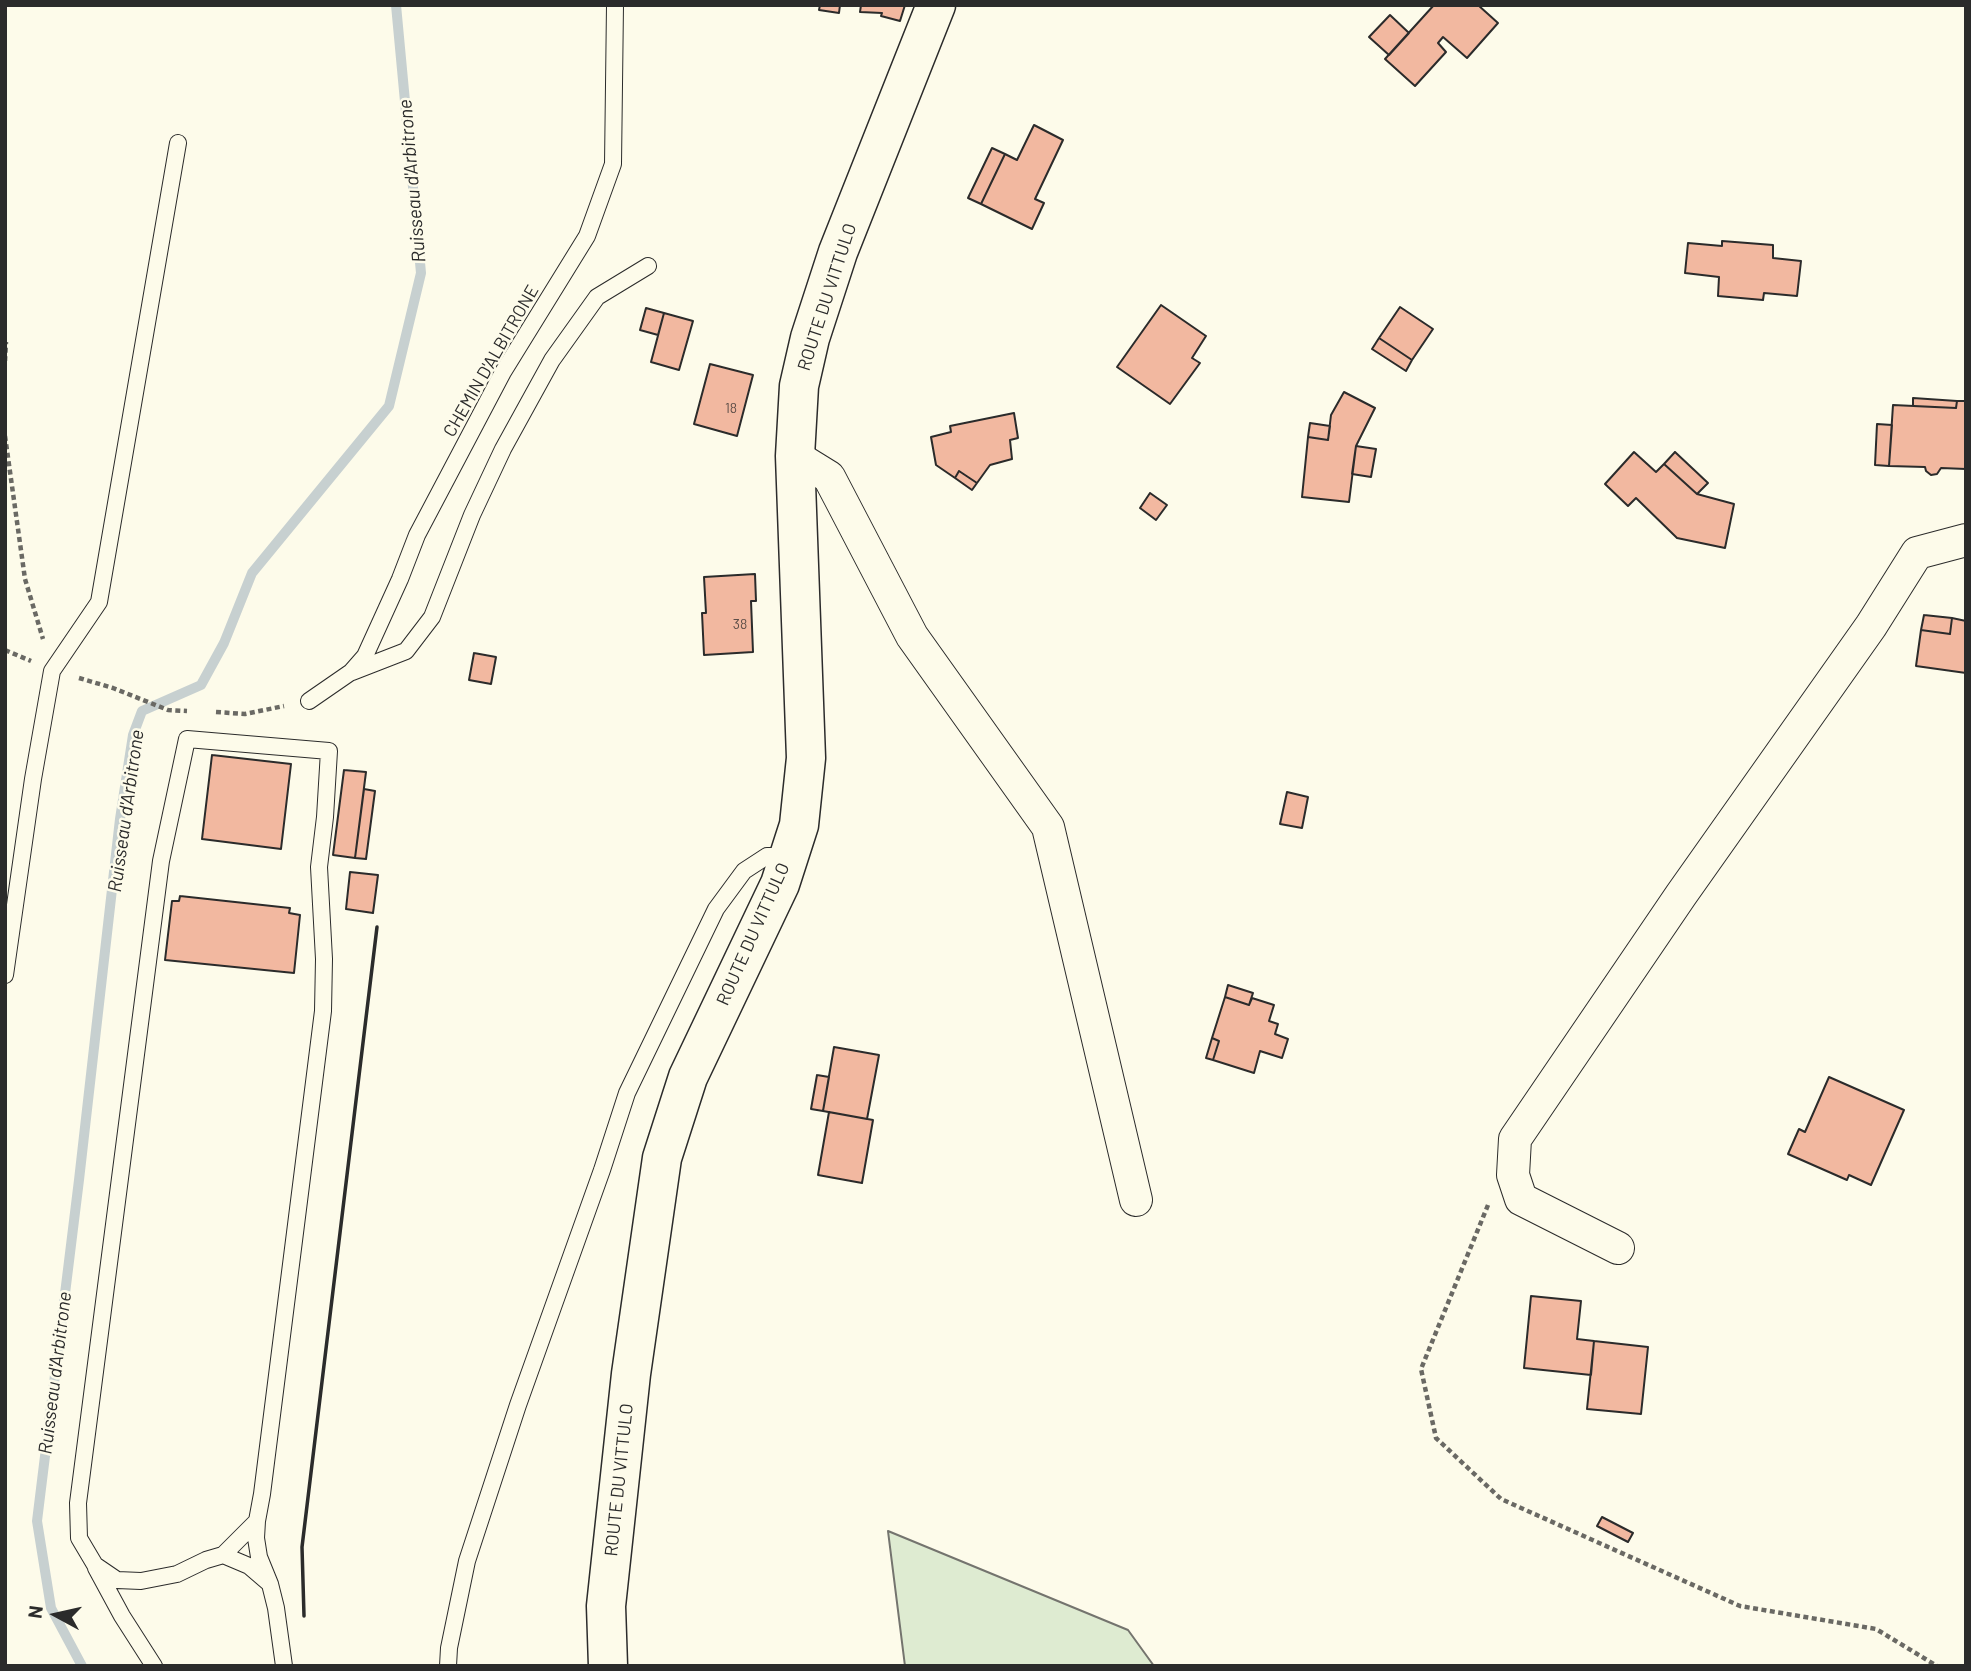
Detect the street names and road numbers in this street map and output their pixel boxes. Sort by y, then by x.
street label: ROUTE DU VITTULO [793,221,861,373]
street label: CHEMIN D'ALBITRONE [439,281,543,441]
street label: ROUTE DU VITTULO [712,859,794,1009]
street label: ROUTE DU VITTULO [600,1402,638,1558]

